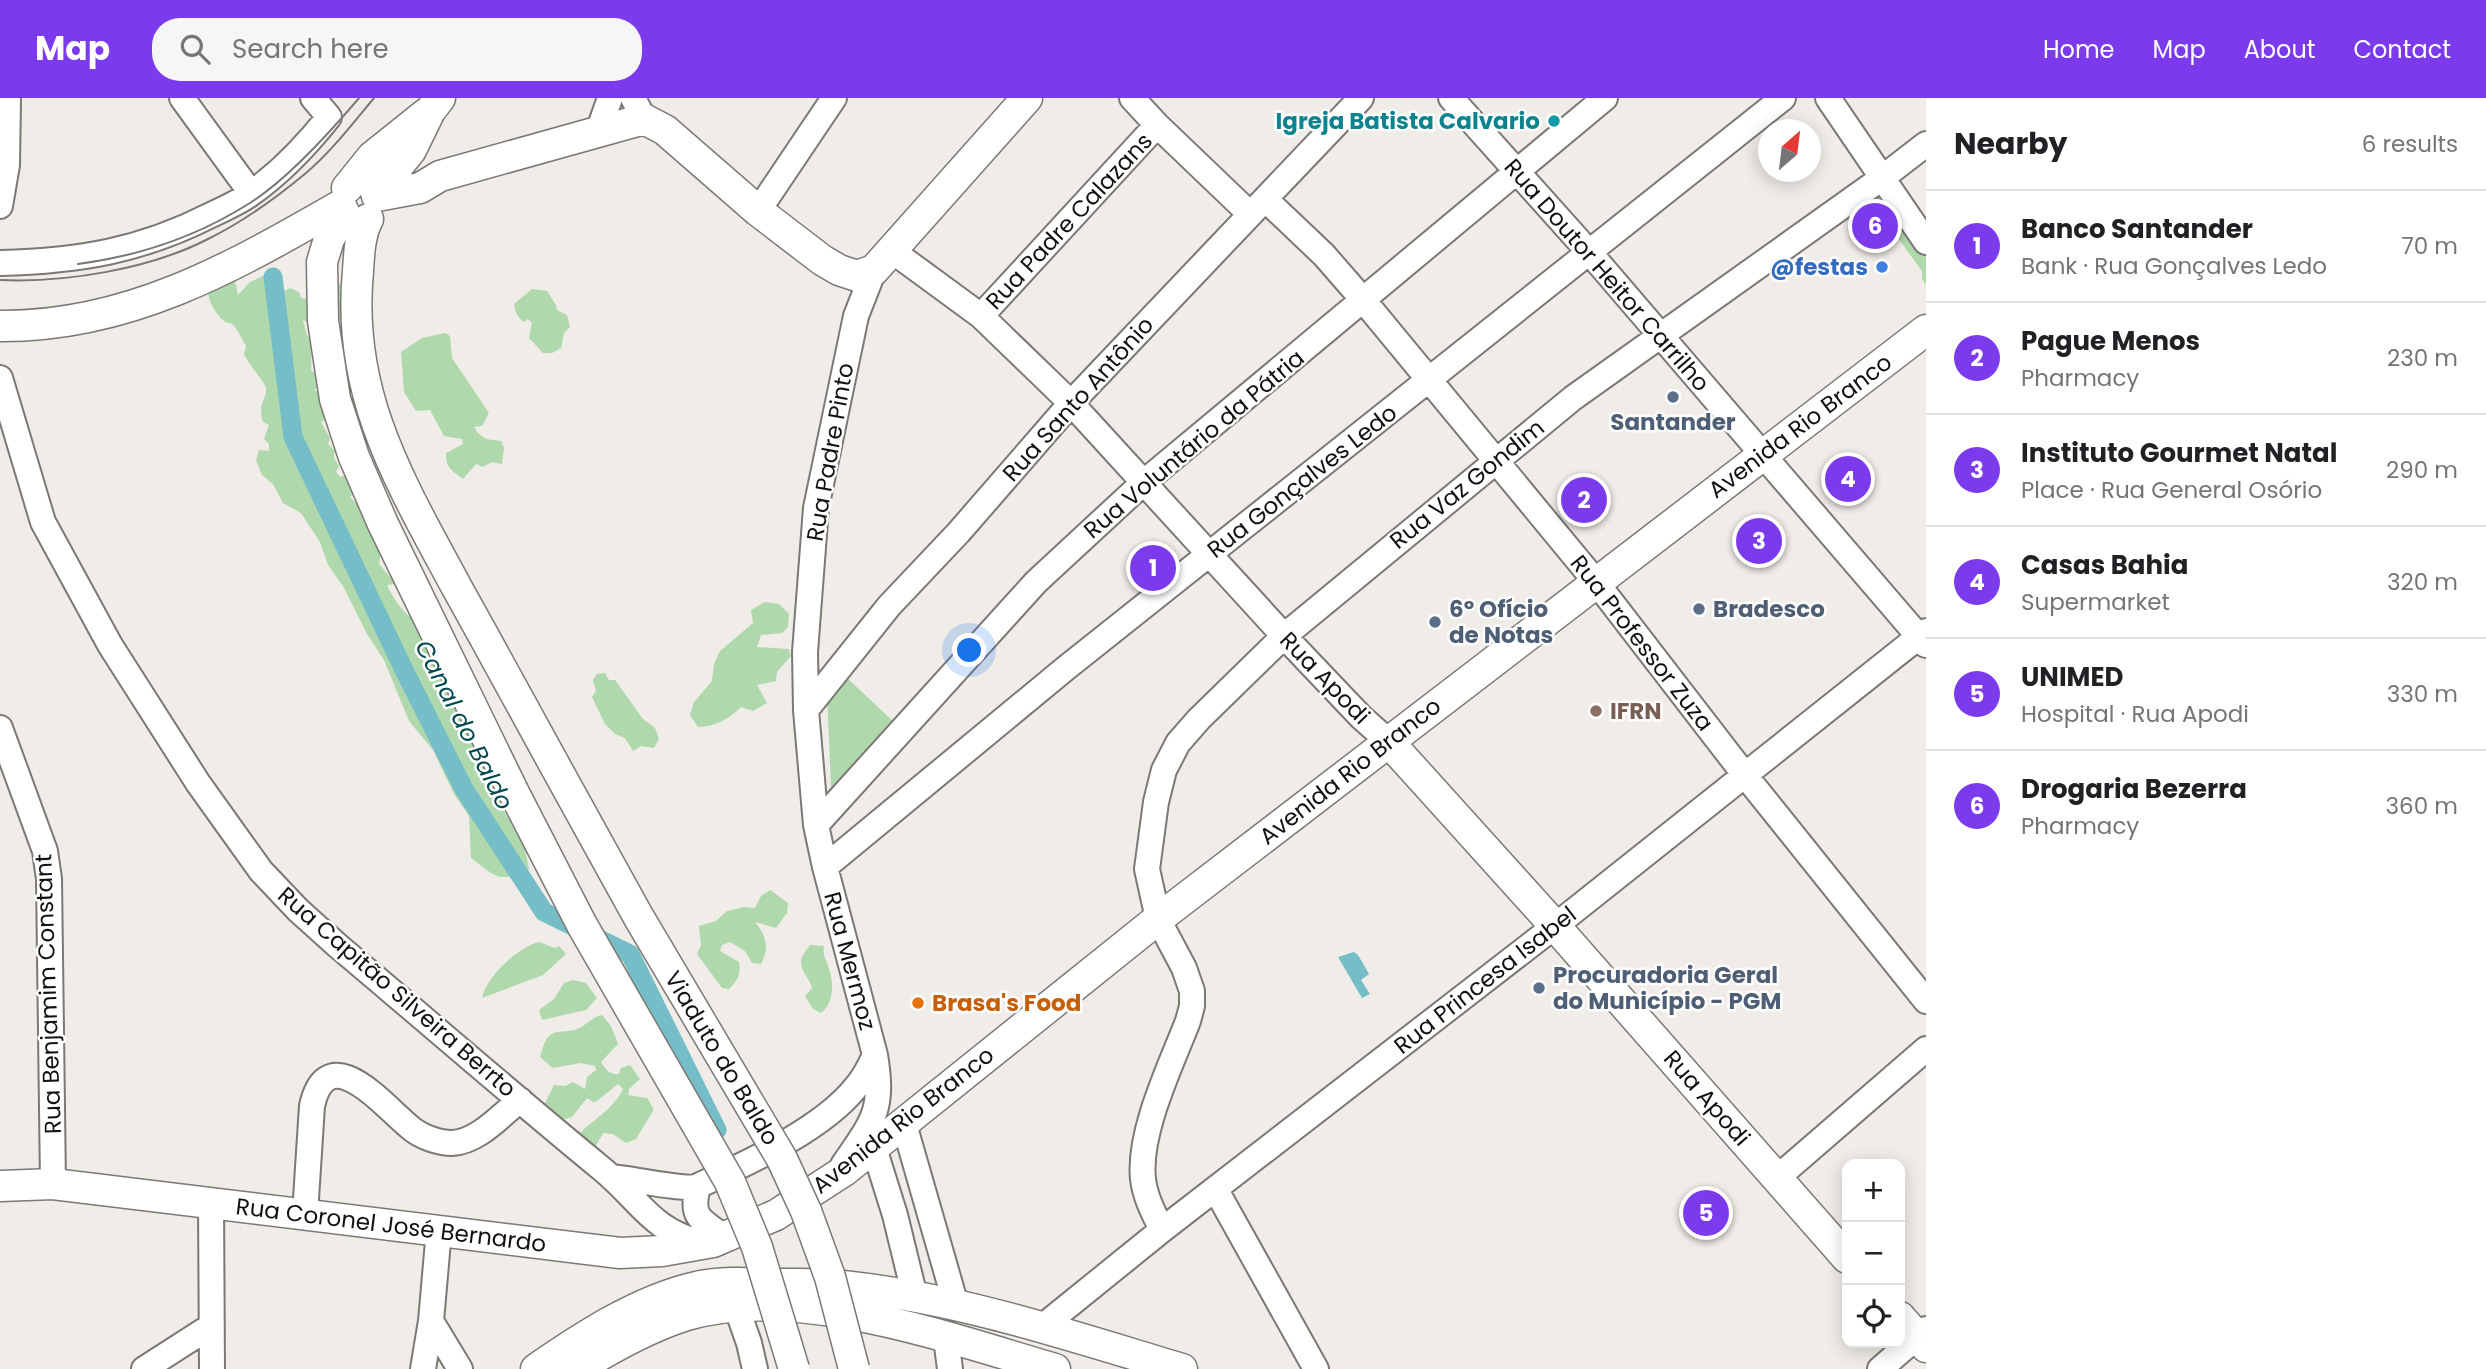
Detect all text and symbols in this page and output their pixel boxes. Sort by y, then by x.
search box [152,18,642,81]
text: Map [35,25,110,72]
icon: search [176,30,214,68]
text: Search here [232,31,389,67]
text: Home [2043,33,2115,66]
text: Map [2153,33,2206,66]
text: About [2244,33,2315,66]
text: Contact [2353,33,2451,66]
place label: Igreja Batista Calvario [1276,105,1540,137]
marker: Igreja Batista Calvario [1546,113,1562,129]
north arrow [1758,119,1821,182]
text: Nearby [1954,122,2068,165]
street label: Rua Padre Calazans [979,126,1159,316]
text: 6 results [2362,128,2458,160]
street label: Rua Doutor Heitor Carrilho [1497,152,1717,398]
pin: 6 [1852,200,1898,252]
text: Banco Santander [2021,211,2253,247]
text: 1 [1973,230,1981,262]
text: 70 m [2401,230,2458,262]
text: Bank · Rua Gonçalves Ledo [2021,250,2327,282]
place label: @festas [1770,251,1868,283]
marker: @festas [1874,259,1890,275]
street label: Rua Santo Antônio [995,310,1161,488]
text: Pague Menos [2021,323,2200,359]
street label: Rua Voluntário da Pátria [1077,342,1311,546]
text: 2 [1970,342,1984,374]
text: 230 m [2387,342,2458,374]
street label: Avenida Rio Branco [1702,346,1898,506]
street label: Rua Padre Pinto [799,360,861,544]
text: Pharmacy [2021,362,2139,394]
marker: Santander [1665,389,1681,405]
street label: Rua Gonçalves Ledo [1200,397,1404,565]
place label: Santander [1610,406,1736,438]
street label: Rua Vaz Gondim [1383,412,1551,556]
text: Instituto Gourmet Natal [2021,435,2337,471]
pin: 4 [1825,453,1871,505]
text: 3 [1970,454,1984,486]
text: 290 m [2386,454,2458,486]
pin: 2 [1561,474,1607,526]
text: Place · Rua General Osório [2021,474,2322,506]
pin: 3 [1736,515,1782,567]
pin: 1 [1130,542,1176,594]
text: Casas Bahia [2021,547,2188,583]
street label: Rua Professor Zuza [1563,548,1721,738]
text: 4 [1969,566,1985,598]
text: 320 m [2387,566,2458,598]
text: Supermarket [2021,586,2170,618]
place label: 6º Ofício de Notas [1449,593,1553,651]
place label: Bradesco [1713,593,1825,625]
marker: Bradesco [1691,601,1707,617]
marker: 6º Ofício de Notas [1427,614,1443,630]
street label: Rua Apodi [1273,625,1377,731]
your location [952,633,986,667]
water label: Canal do Baldo [407,634,521,815]
text: UNIMED [2021,659,2123,695]
text: 5 [1970,678,1984,710]
text: 330 m [2387,678,2458,710]
street label: Avenida Rio Branco [1253,690,1447,852]
place label: IFRN [1610,695,1662,727]
text: Hospital · Rua Apodi [2021,698,2249,730]
marker: IFRN [1588,703,1604,719]
text: Drogaria Bezerra [2021,771,2247,807]
text: 6 [1970,790,1984,822]
text: 360 m [2386,790,2458,822]
text: Pharmacy [2021,810,2139,842]
street label: Rua Benjamim Constant [27,853,69,1135]
street label: Rua Capitão Silveira Berrto [271,879,523,1105]
street label: Rua Mermoz [816,888,884,1034]
street label: Rua Princesa Isabel [1387,899,1583,1061]
place label: Procuradoria Geral do Município - PGM [1553,959,1781,1017]
street label: Viaduto do Baldo [657,965,787,1151]
marker: Procuradoria Geral do Município - PGM [1531,980,1547,996]
place label: Brasa's Food [932,987,1081,1019]
marker: Brasa's Food [910,995,926,1011]
street label: Avenida Rio Branco [806,1039,1000,1201]
street label: Rua Apodi [1656,1043,1758,1153]
map controls [1842,1159,1905,1348]
button: + [1842,1159,1905,1222]
pin: 5 [1683,1187,1729,1239]
street label: Rua Coronel José Bernardo [234,1190,548,1260]
button: − [1842,1222,1905,1285]
button: locate [1842,1285,1905,1348]

